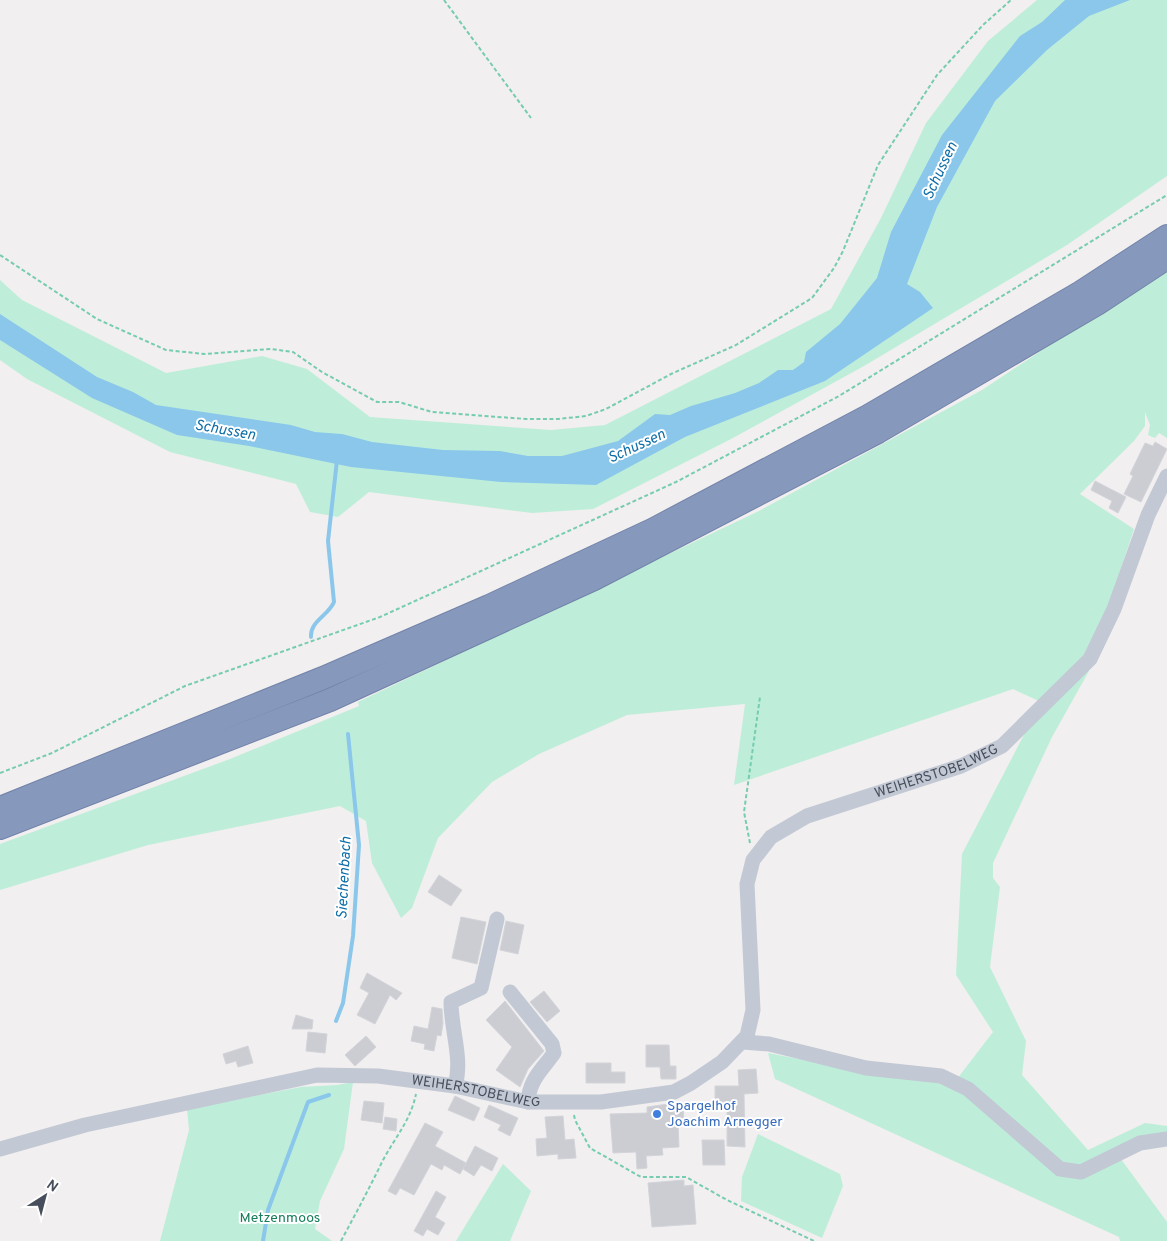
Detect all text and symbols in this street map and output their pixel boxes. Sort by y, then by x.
water label: Schussen [919,139,963,203]
water label: Schussen [193,416,257,446]
water label: Schussen [605,425,669,469]
street label: WEIHERSTOBELWEG [872,741,1001,802]
water label: Siechenbach [333,836,357,920]
street label: WEIHERSTOBELWEG [410,1072,540,1111]
place label: Spargelhof Joachim Arnegger [667,1098,783,1131]
marker: Spargelhof Joachim Arnegger [651,1108,663,1120]
north arrow [20,1171,70,1221]
text: N [43,1177,61,1197]
park label: Metzenmoos [240,1210,320,1227]

